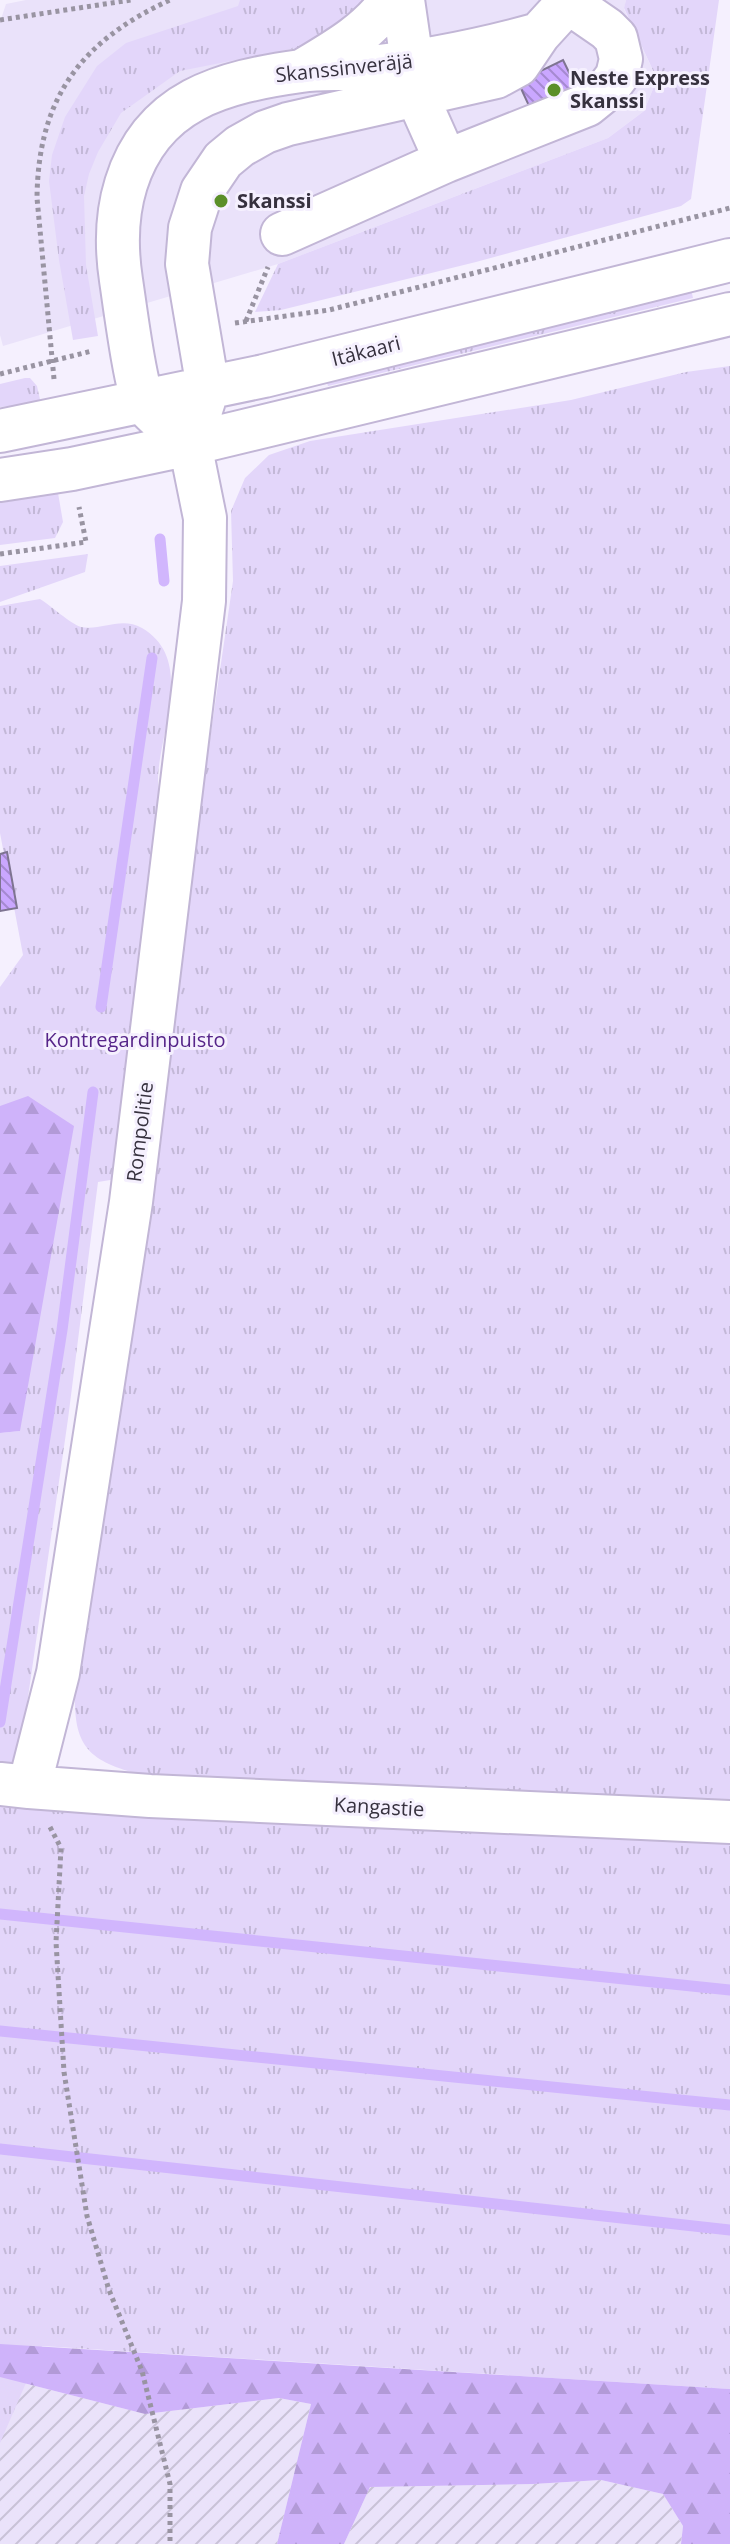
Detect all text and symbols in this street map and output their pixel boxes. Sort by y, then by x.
street label: Skanssinveräjä [274,47,414,88]
place label: Neste Express Skanssi [570,64,710,114]
marker: Neste Express Skanssi [545,81,563,99]
place label: Skanssi [237,187,312,214]
marker: Skanssi [212,192,230,210]
street label: Itäkaari [329,329,403,372]
park label: Kontregardinpuisto [44,1026,226,1053]
street label: Rompolitie [120,1080,159,1184]
street label: Kangastie [333,1791,425,1822]

